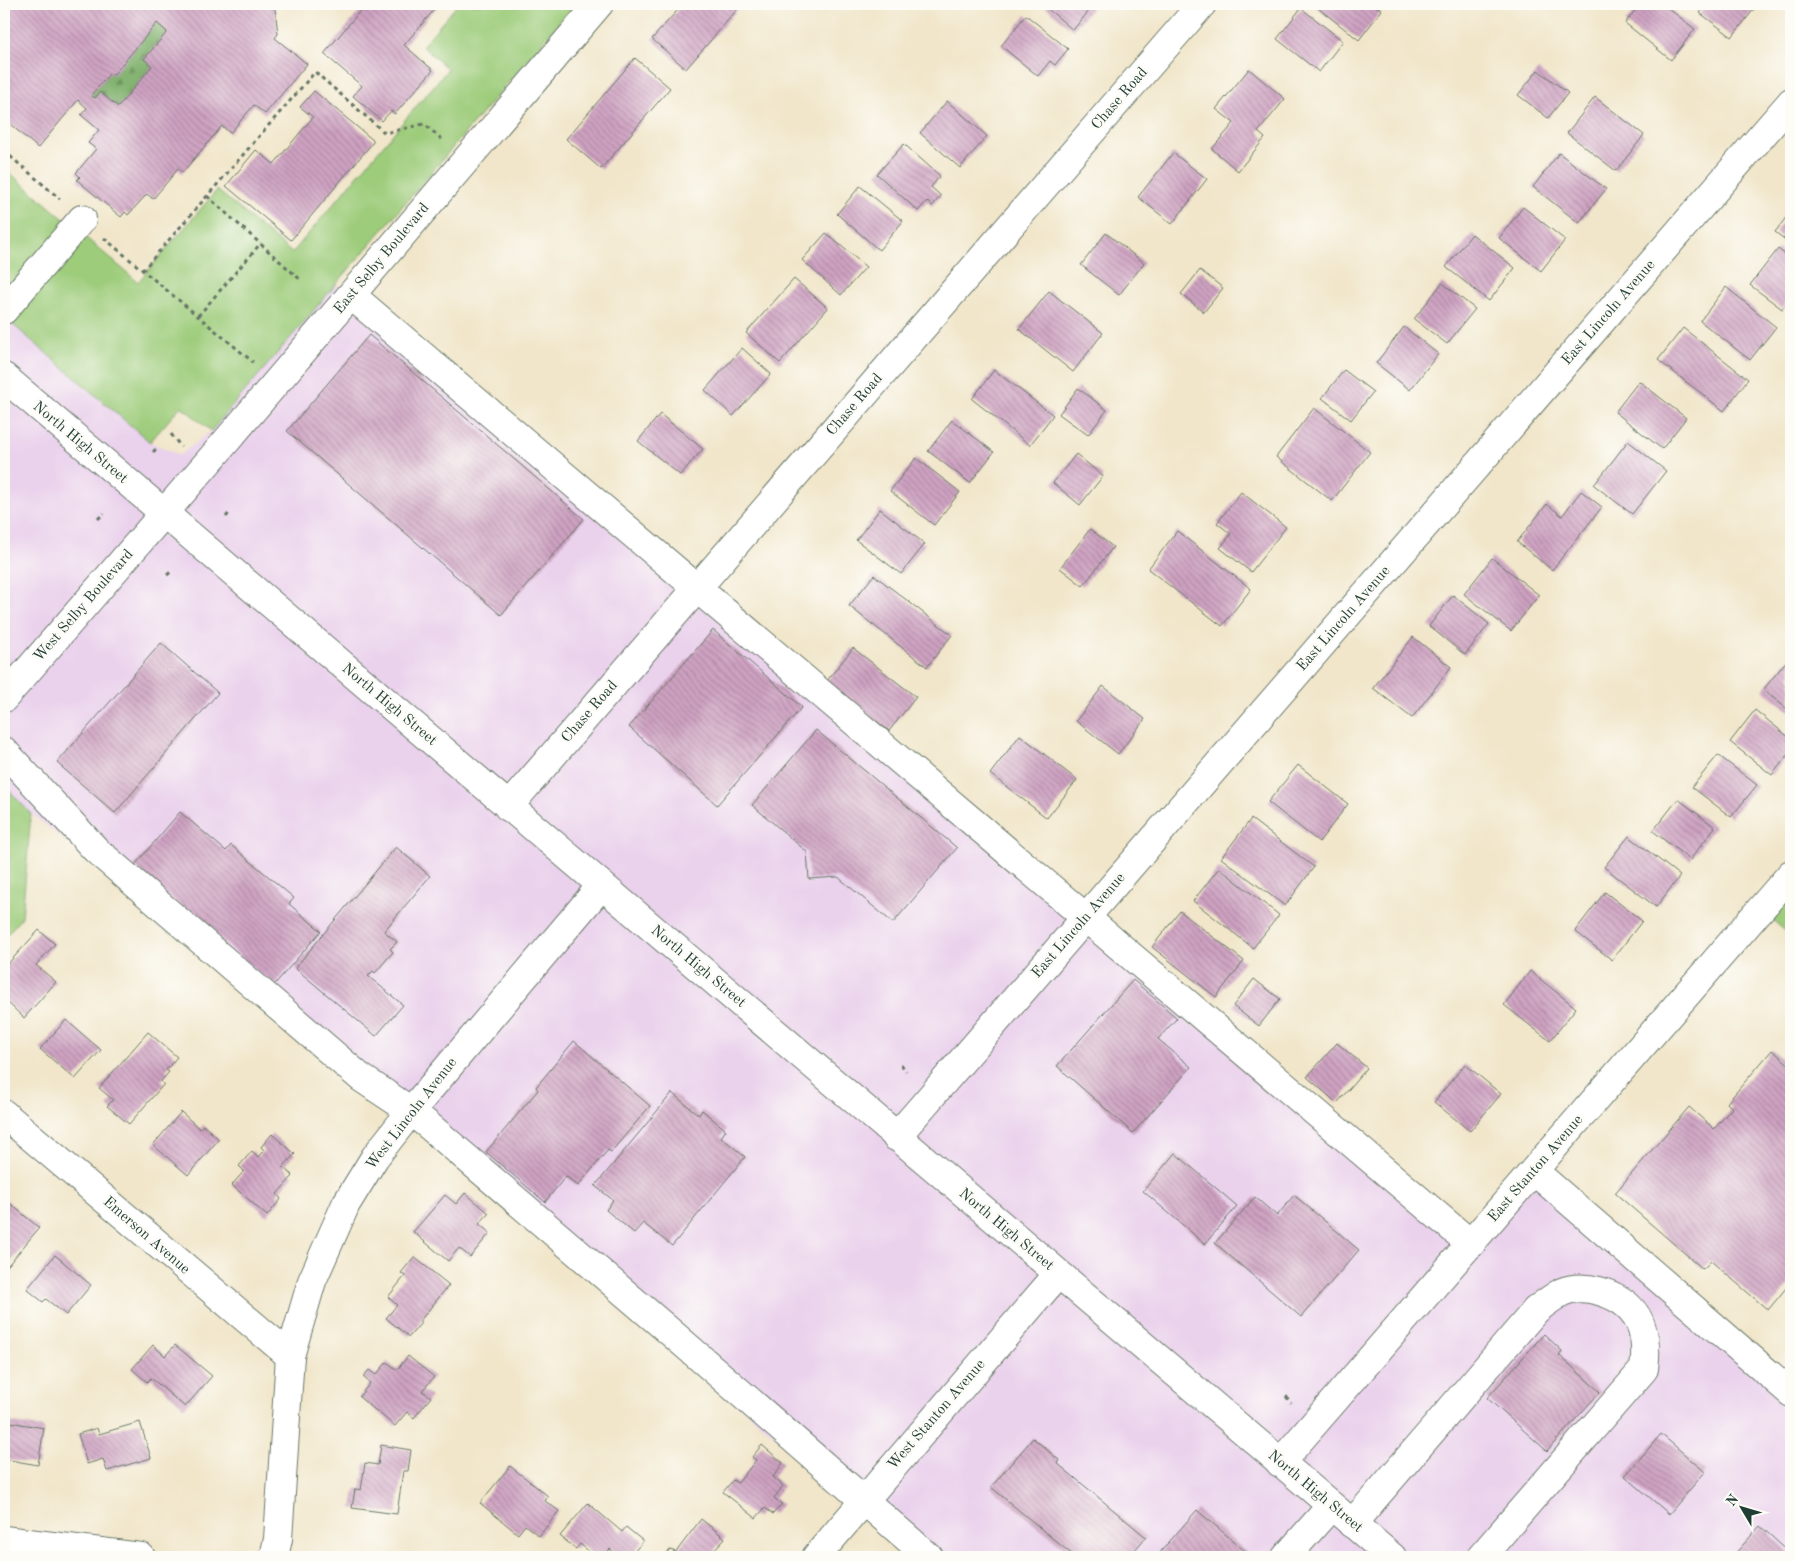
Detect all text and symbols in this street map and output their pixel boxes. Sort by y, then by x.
street label: Chase Road [1089,65,1151,133]
street label: East Selby Boulevard [331,201,433,317]
street label: East Lincoln Avenue [1559,257,1659,368]
street label: Chase Road [824,371,886,439]
street label: North High Street [30,399,130,487]
street label: West Selby Boulevard [31,547,137,665]
street label: East Lincoln Avenue [1294,563,1394,674]
street label: North High Street [339,661,439,749]
street label: Chase Road [559,678,621,746]
street label: East Lincoln Avenue [1029,870,1129,981]
street label: North High Street [648,923,748,1011]
street label: West Lincoln Avenue [364,1055,460,1173]
street label: East Stanton Avenue [1486,1113,1586,1225]
street label: North High Street [956,1186,1056,1274]
street label: Emerson Avenue [100,1195,192,1278]
street label: West Stanton Avenue [885,1357,989,1473]
street label: North High Street [1265,1448,1365,1536]
north arrow [1718,1484,1768,1534]
text: N [1724,1492,1742,1509]

